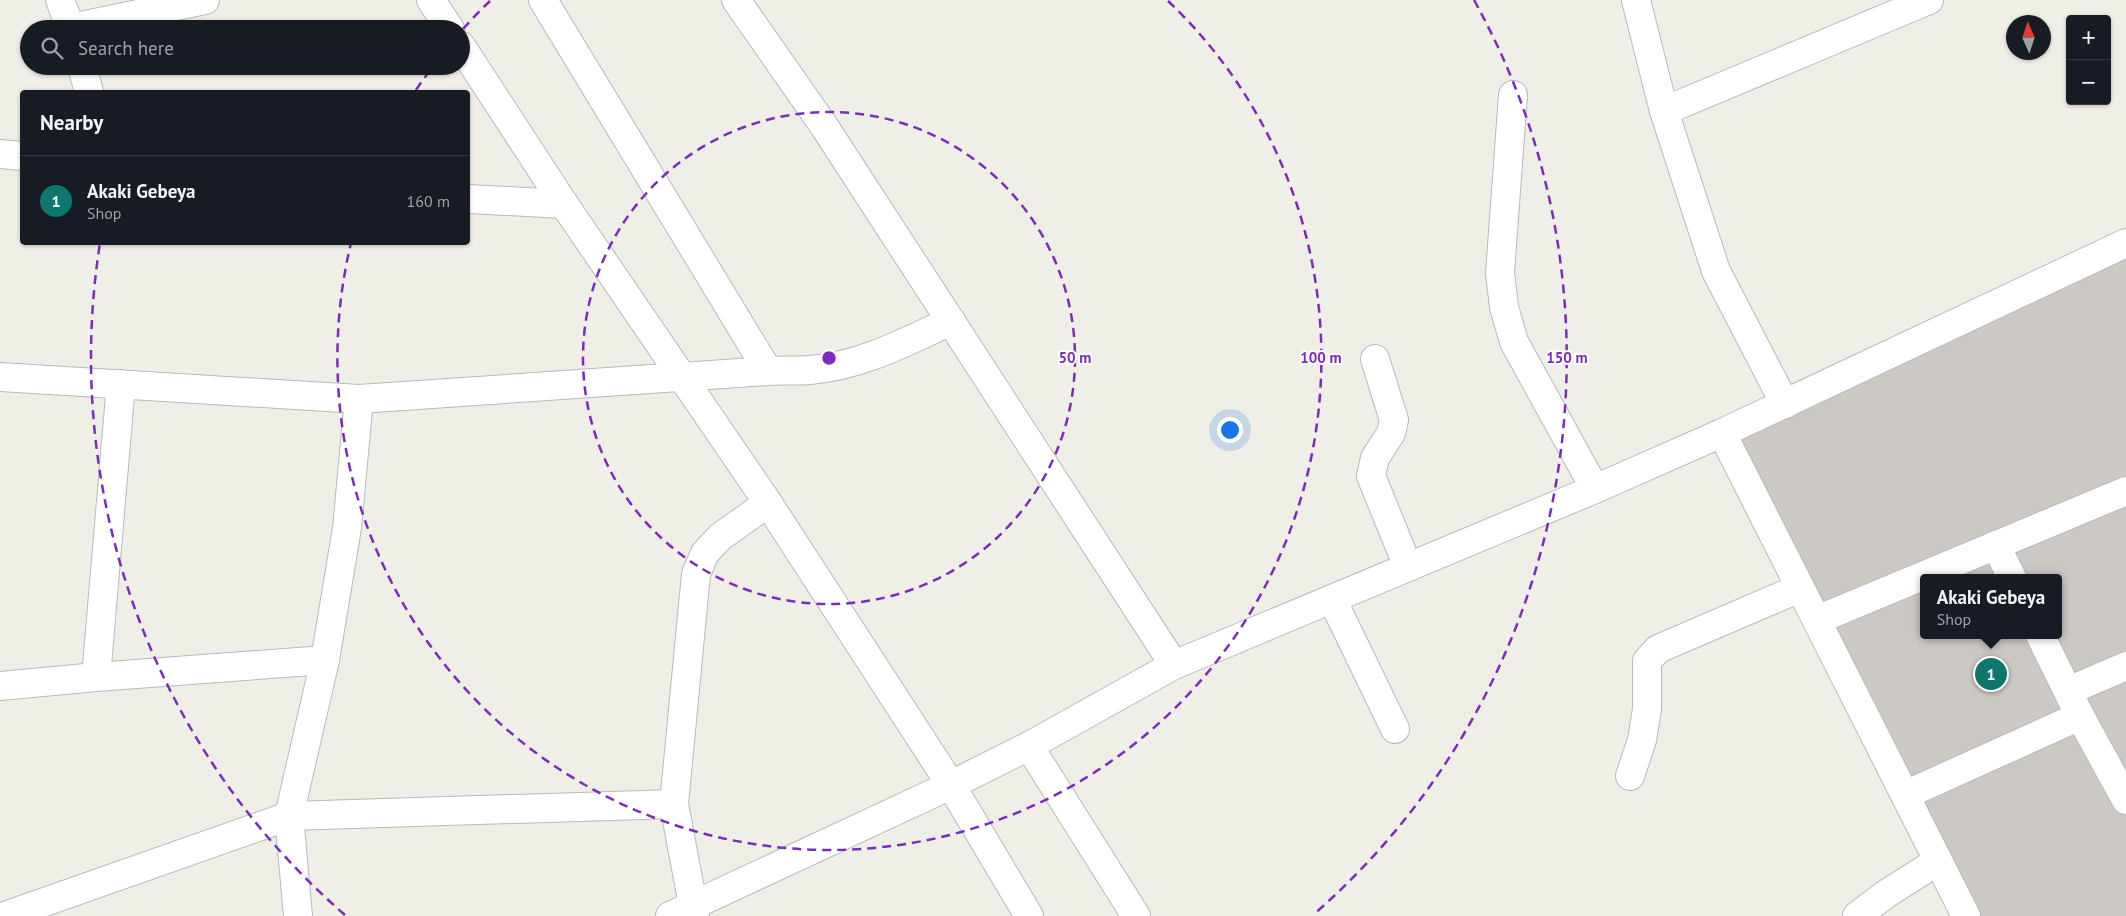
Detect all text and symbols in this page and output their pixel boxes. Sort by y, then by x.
north arrow [2006,15,2051,60]
map controls [2066,15,2111,105]
button: + [2066,15,2111,60]
search box [20,20,470,75]
icon: search [38,34,66,62]
text: Search here [78,36,174,60]
button: − [2066,60,2111,105]
text: Nearby [40,109,103,136]
text: Akaki Gebeya [87,179,196,203]
text: 1 [51,191,61,211]
text: 160 m [407,191,450,211]
text: Shop [87,203,121,223]
text: 50 m [1059,348,1091,367]
text: 100 m [1300,348,1342,367]
text: 150 m [1546,348,1588,367]
centre of rings [820,349,838,367]
your location [1217,417,1243,443]
popup [1920,574,2062,639]
text: Akaki Gebeya [1937,585,2045,609]
text: Shop [1937,609,1971,629]
pin: 1 [1975,655,2007,693]

